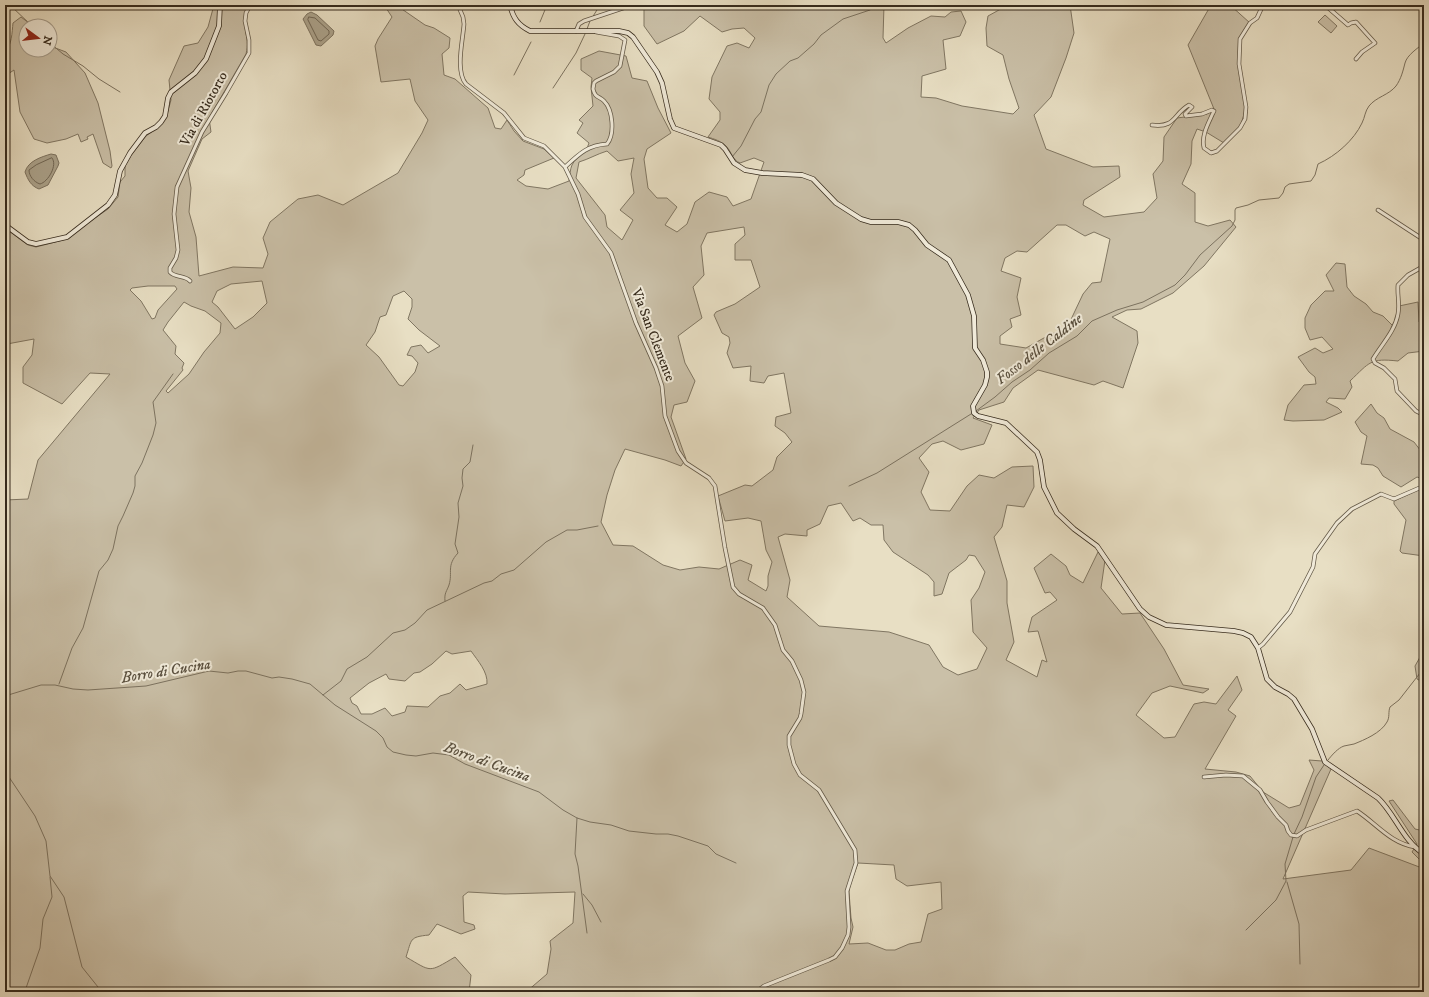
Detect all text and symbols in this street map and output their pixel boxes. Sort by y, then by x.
north arrow [18,18,58,58]
text: N [39,34,55,47]
street label: Via di Riotorto [176,68,232,150]
street label: Via San Clemente [627,285,679,384]
water label: Fosso delle Caldine [992,309,1087,389]
water label: Borro di Cucina [119,655,212,688]
water label: Borro di Cucina [441,737,533,786]

